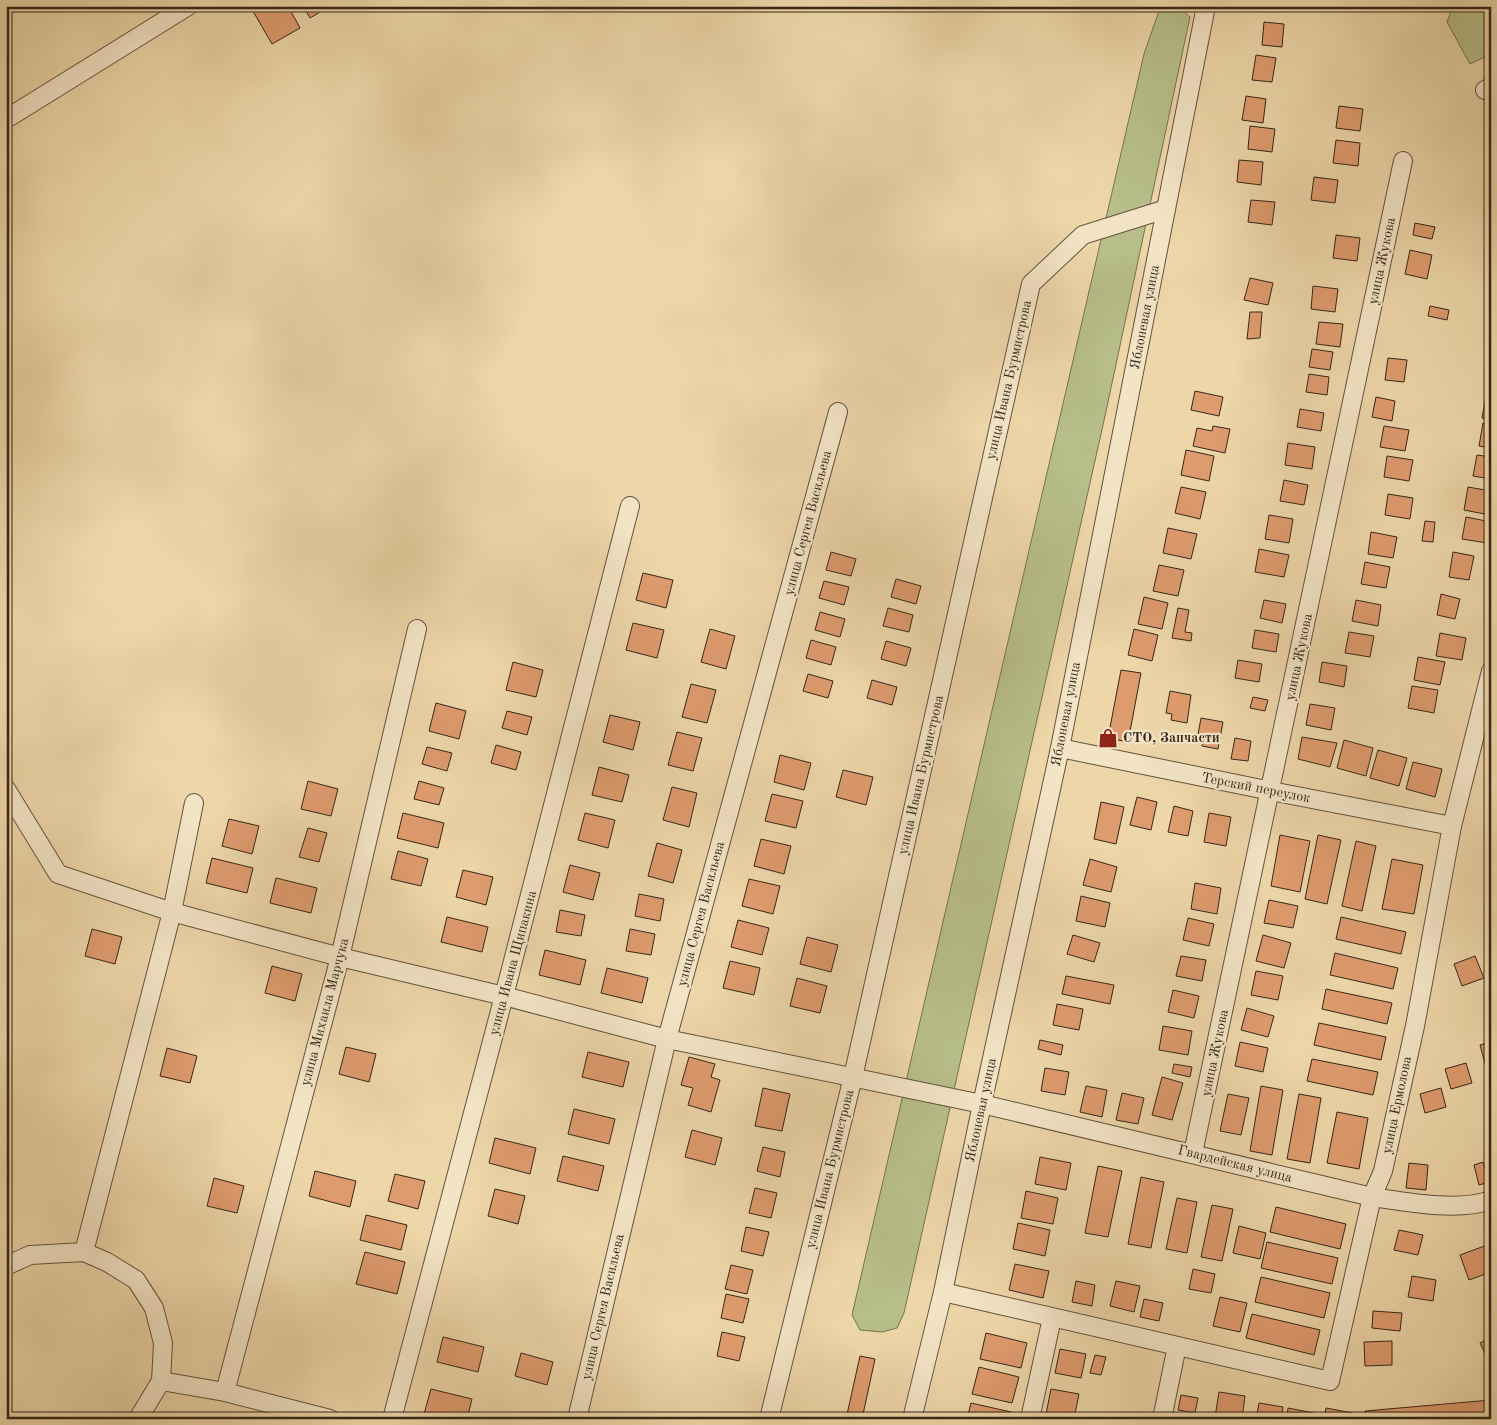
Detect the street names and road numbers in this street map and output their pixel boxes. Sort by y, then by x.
street label: улица Жукова [1366,216,1398,306]
street label: Яблоневая улица [1128,263,1162,370]
street label: улица Ивана Бурмистрова [984,299,1034,461]
street label: улица Сергея Васильева [782,449,834,597]
street label: улица Жукова [1283,612,1315,702]
street label: Яблоневая улица [1049,660,1083,767]
street label: улица Ивана Бурмистрова [896,694,946,856]
street label: Терский переулок [1201,771,1311,805]
street label: улица Сергея Васильева [675,840,727,988]
street label: улица Ивана Щипакина [487,889,539,1037]
street label: улица Михаила Марчука [298,936,352,1088]
street label: улица Жукова [1199,1008,1231,1098]
street label: улица Ермолова [1380,1055,1414,1155]
street label: Яблоневая улица [963,1057,999,1163]
street label: улица Ивана Бурмистрова [803,1088,857,1250]
street label: Гвардейская улица [1176,1143,1294,1185]
street label: улица Сергея Васильева [579,1232,627,1382]

